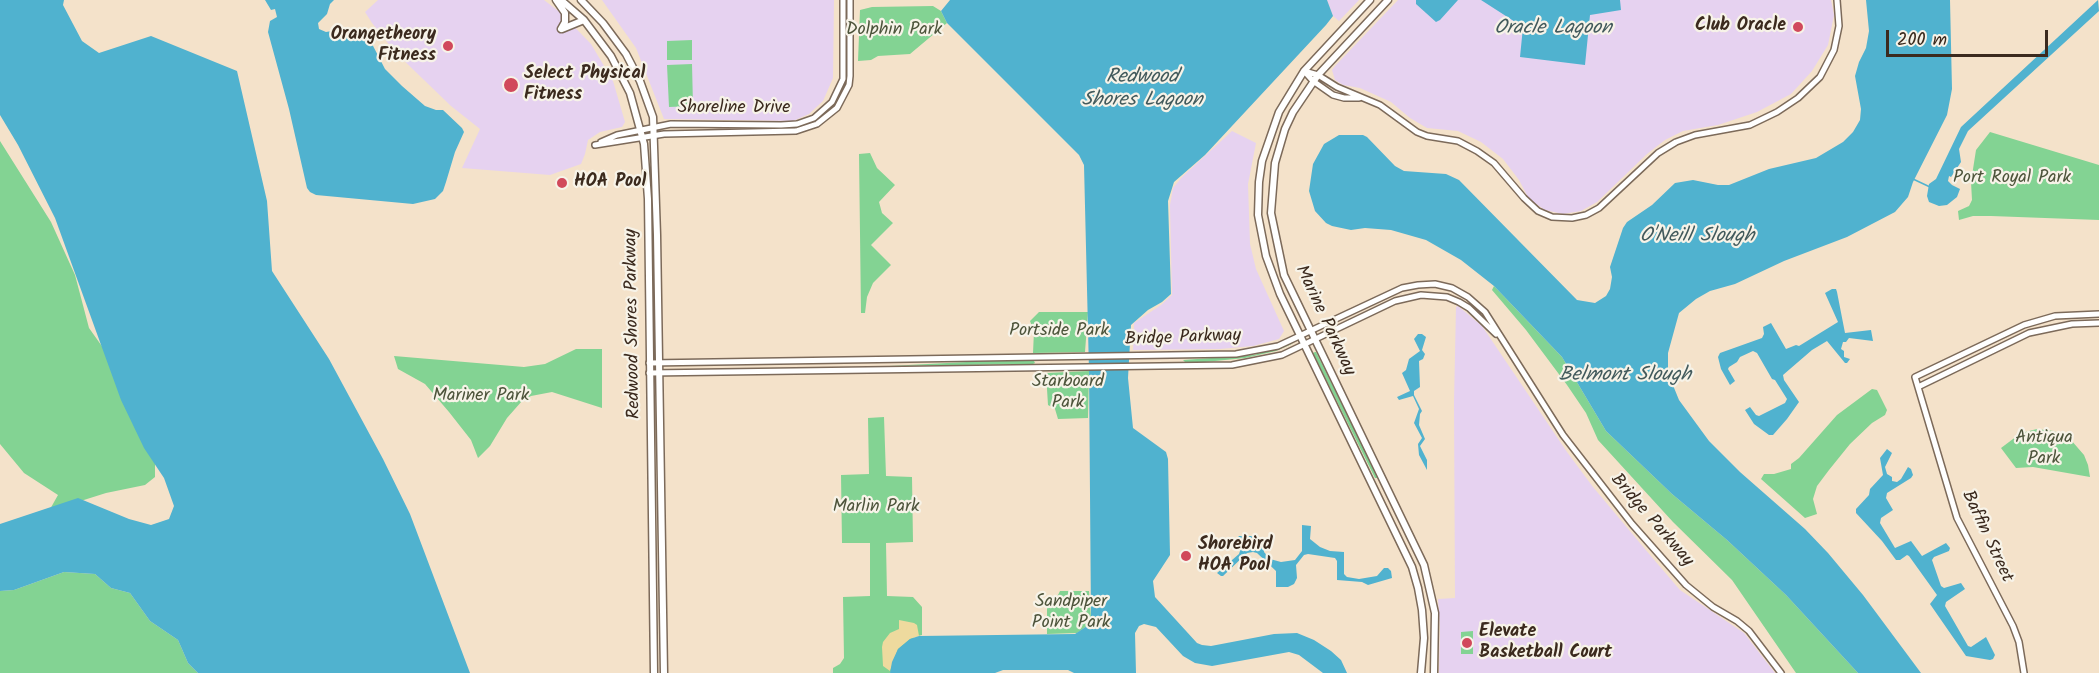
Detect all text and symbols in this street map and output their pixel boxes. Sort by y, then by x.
place label: Club Oracle [1695,16,1786,38]
water label: Oracle Lagoon [1494,18,1612,42]
scale bar [1889,18,2051,56]
park label: Dolphin Park [846,20,942,42]
marker: Club Oracle [1791,20,1805,34]
place label: Orangetheory Fitness [331,25,436,68]
text: 200 m [1897,26,1947,55]
marker: Orangetheory Fitness [441,39,455,53]
place label: Select Physical Fitness [524,64,645,106]
water label: Redwood Shores Lagoon [1081,67,1203,114]
marker: Select Physical Fitness [502,76,520,94]
street label: Shoreline Drive [678,98,790,120]
park label: Port Royal Park [1953,168,2071,190]
place label: HOA Pool [574,172,646,194]
marker: HOA Pool [555,176,569,190]
water label: O'Neill Slough [1640,226,1754,250]
street label: Redwood Shores Parkway [622,229,646,419]
street label: Marine Parkway [1289,262,1359,380]
park label: Portside Park [1009,321,1109,343]
street label: Bridge Parkway [1125,326,1241,352]
water label: Belmont Slough [1559,365,1691,389]
park label: Starboard Park [1032,372,1104,415]
park label: Mariner Park [433,386,529,408]
park label: Antiqua Park [2015,428,2073,470]
street label: Bridge Parkway [1605,470,1697,572]
street label: Baffin Street [1955,488,2017,586]
park label: Marlin Park [833,497,919,519]
place label: Shorebird HOA Pool [1198,535,1273,578]
marker: Shorebird HOA Pool [1179,549,1193,563]
park label: Sandpiper Point Park [1032,592,1110,634]
place label: Elevate Basketball Court [1479,622,1612,664]
marker: Elevate Basketball Court [1460,636,1474,650]

